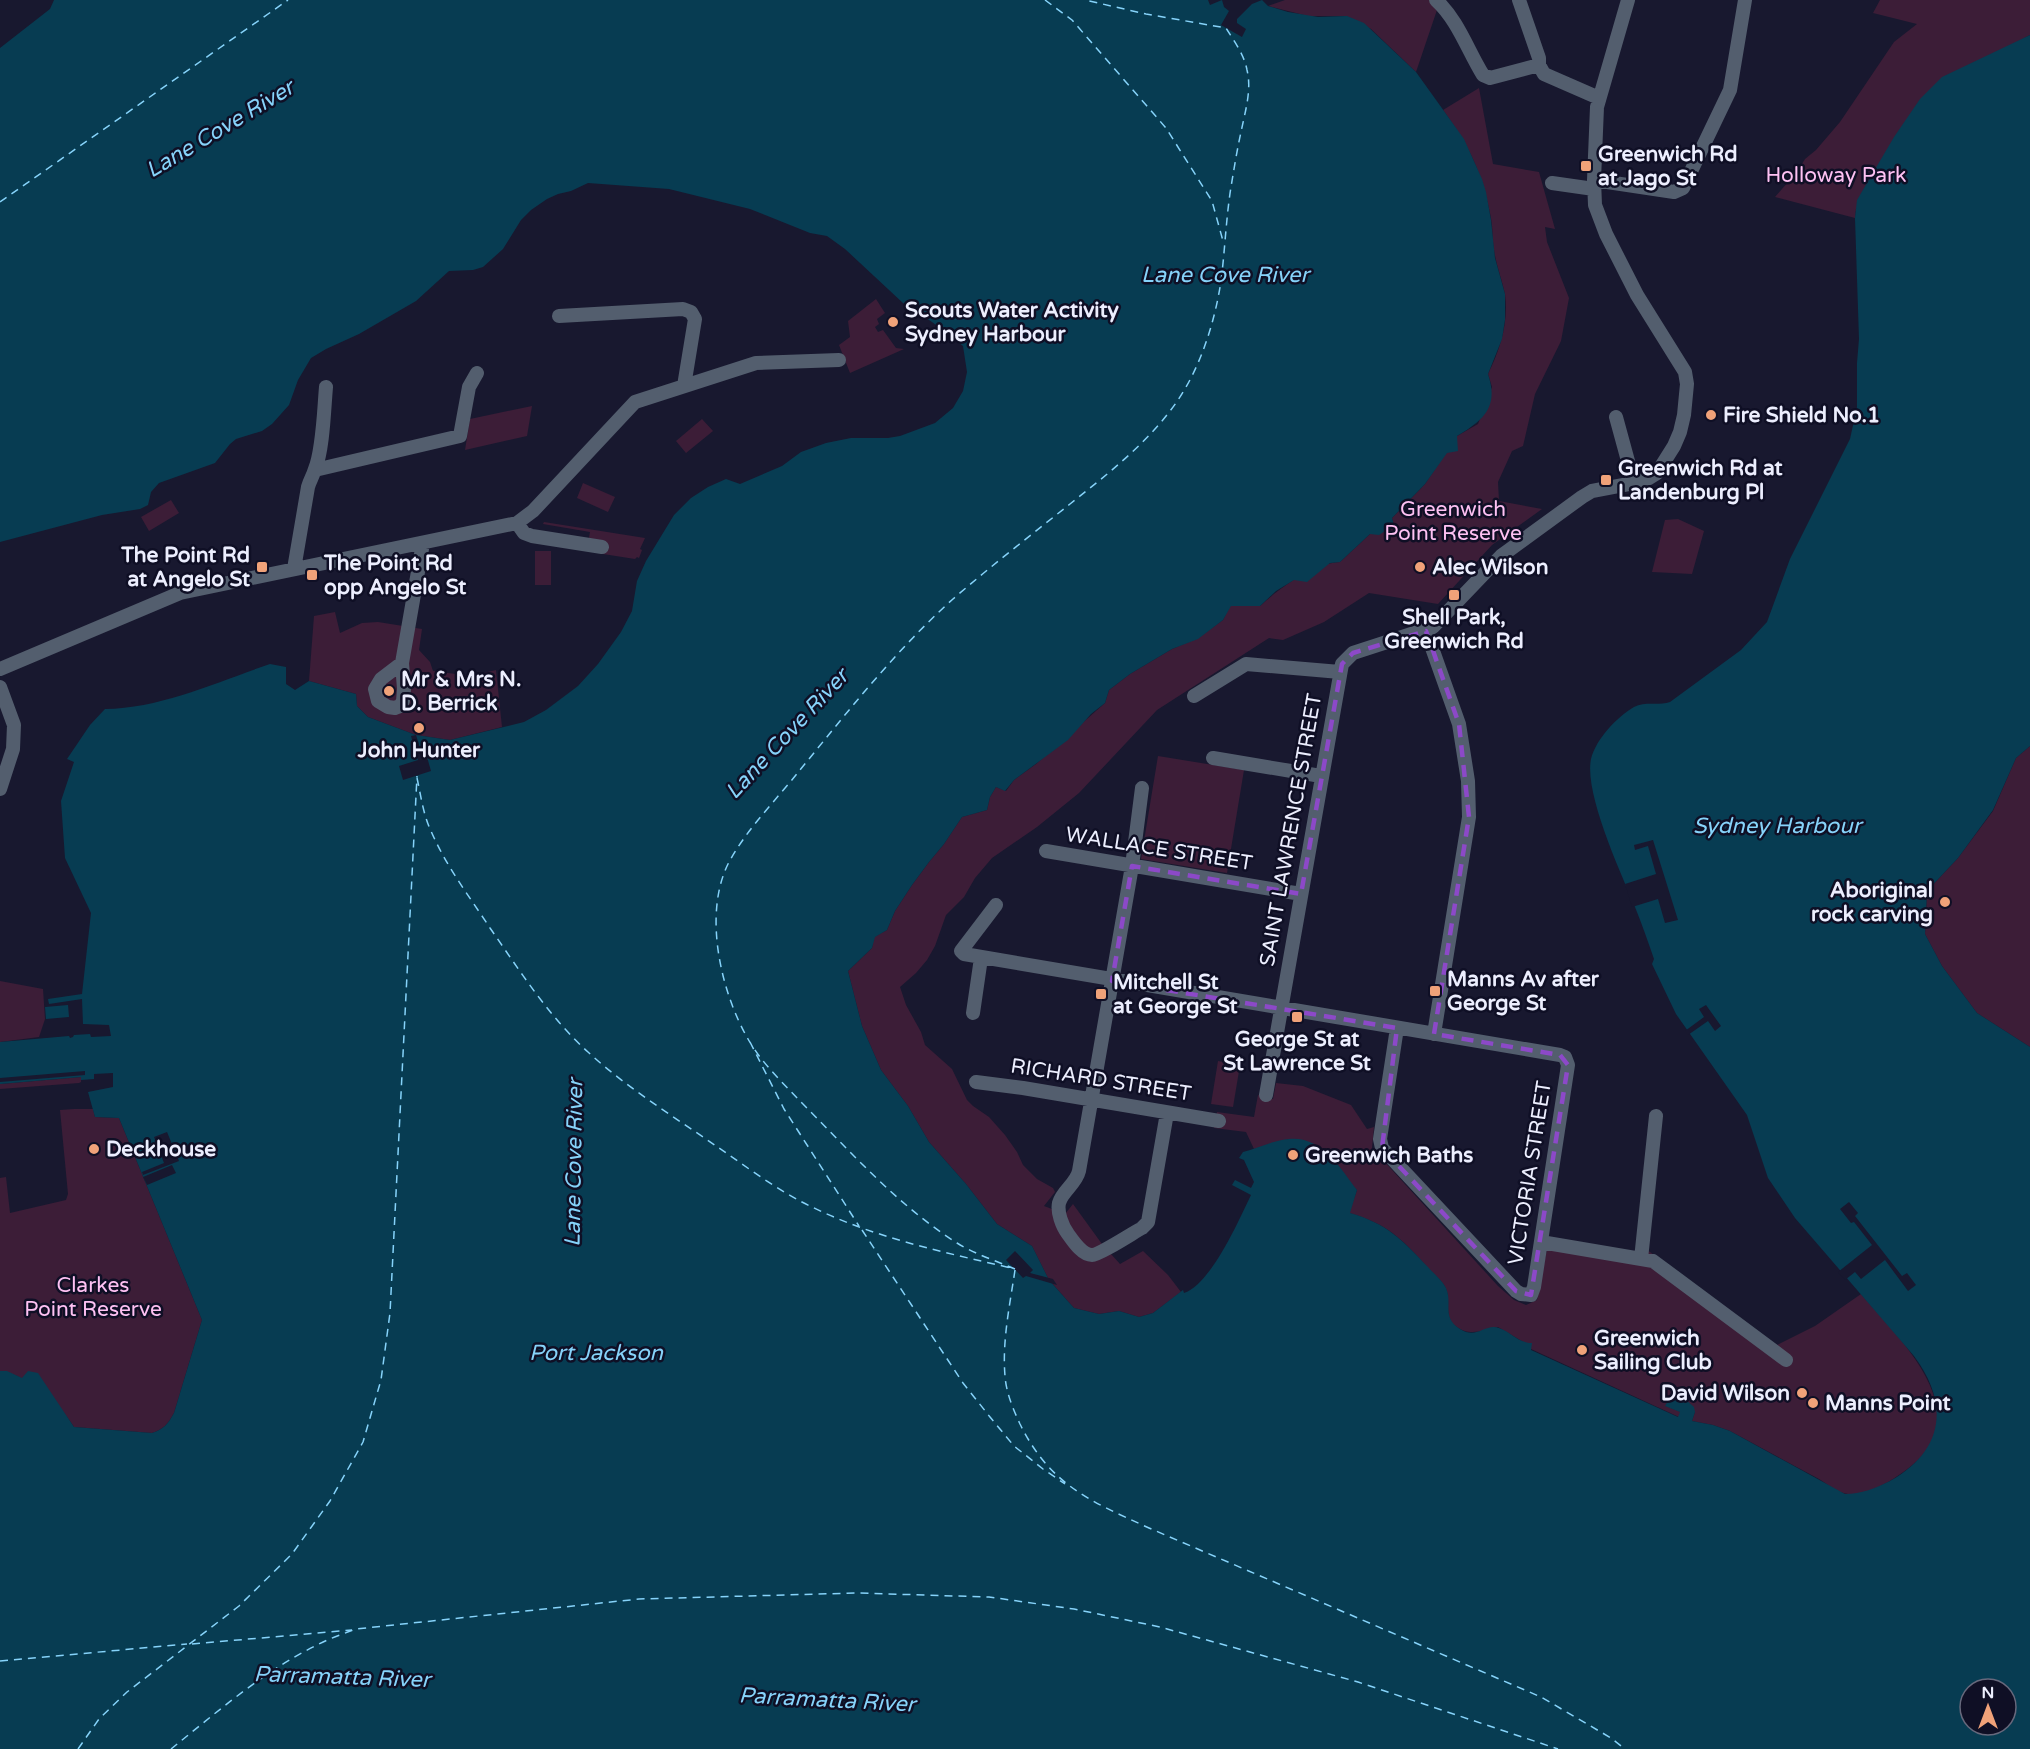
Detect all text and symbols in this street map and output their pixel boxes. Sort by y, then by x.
water label: Lane Cove River [141,73,301,183]
place label: Greenwich Rd at Jago St [1598,142,1738,191]
marker: Greenwich Rd at Jago St [1579,159,1593,173]
park label: Holloway Park [1765,163,1907,188]
water label: Lane Cove River [1141,262,1312,288]
place label: Scouts Water Activity Sydney Harbour [905,298,1120,347]
marker: Scouts Water Activity Sydney Harbour [886,315,900,329]
place label: Fire Shield No.1 [1723,403,1880,428]
marker: Fire Shield No.1 [1704,408,1718,422]
place label: Greenwich Rd at Landenburg Pl [1618,456,1783,505]
marker: Greenwich Rd at Landenburg Pl [1599,473,1613,487]
park label: Greenwich Point Reserve [1384,497,1522,546]
place label: The Point Rd at Angelo St [120,543,250,592]
place label: The Point Rd opp Angelo St [323,551,466,600]
place label: Alec Wilson [1432,555,1548,580]
marker: The Point Rd at Angelo St [255,560,269,574]
marker: Alec Wilson [1413,560,1427,574]
marker: The Point Rd opp Angelo St [305,568,319,582]
marker: Shell Park, Greenwich Rd [1447,588,1461,602]
place label: Shell Park, Greenwich Rd [1384,605,1524,654]
water label: Lane Cove River [720,662,856,804]
place label: Mr & Mrs N. D. Berrick [401,667,521,716]
marker: Mr & Mrs N. D. Berrick [382,684,396,698]
street label: SAINT LAWRENCE STREET [1255,692,1327,968]
marker: John Hunter [412,721,426,735]
place label: John Hunter [357,738,481,763]
water label: Sydney Harbour [1693,813,1864,839]
street label: WALLACE STREET [1064,822,1254,876]
place label: Aboriginal rock carving [1811,878,1933,927]
marker: Aboriginal rock carving [1938,895,1952,909]
place label: Manns Av after George St [1447,967,1600,1016]
place label: Mitchell St at George St [1113,970,1237,1019]
marker: Manns Av after George St [1428,984,1442,998]
marker: Mitchell St at George St [1094,987,1108,1001]
marker: George St at St Lawrence St [1290,1010,1304,1024]
place label: George St at St Lawrence St [1223,1027,1371,1076]
street label: RICHARD STREET [1009,1053,1193,1107]
water label: Lane Cove River [560,1076,589,1247]
street label: VICTORIA STREET [1503,1079,1557,1267]
place label: Deckhouse [106,1137,216,1162]
marker: Deckhouse [87,1142,101,1156]
place label: Greenwich Baths [1305,1143,1473,1168]
marker: Greenwich Baths [1286,1148,1300,1162]
park label: Clarkes Point Reserve [24,1273,162,1322]
place label: Greenwich Sailing Club [1594,1326,1712,1375]
water label: Port Jackson [529,1340,664,1366]
marker: Greenwich Sailing Club [1575,1343,1589,1357]
place label: David Wilson [1661,1381,1790,1406]
marker: David Wilson [1795,1386,1809,1400]
place label: Manns Point [1825,1391,1951,1416]
marker: Manns Point [1806,1396,1820,1410]
water label: Parramatta River [253,1661,433,1693]
north arrow [1958,1677,2018,1737]
water label: Parramatta River [738,1682,918,1718]
text: N [1982,1683,1994,1703]

